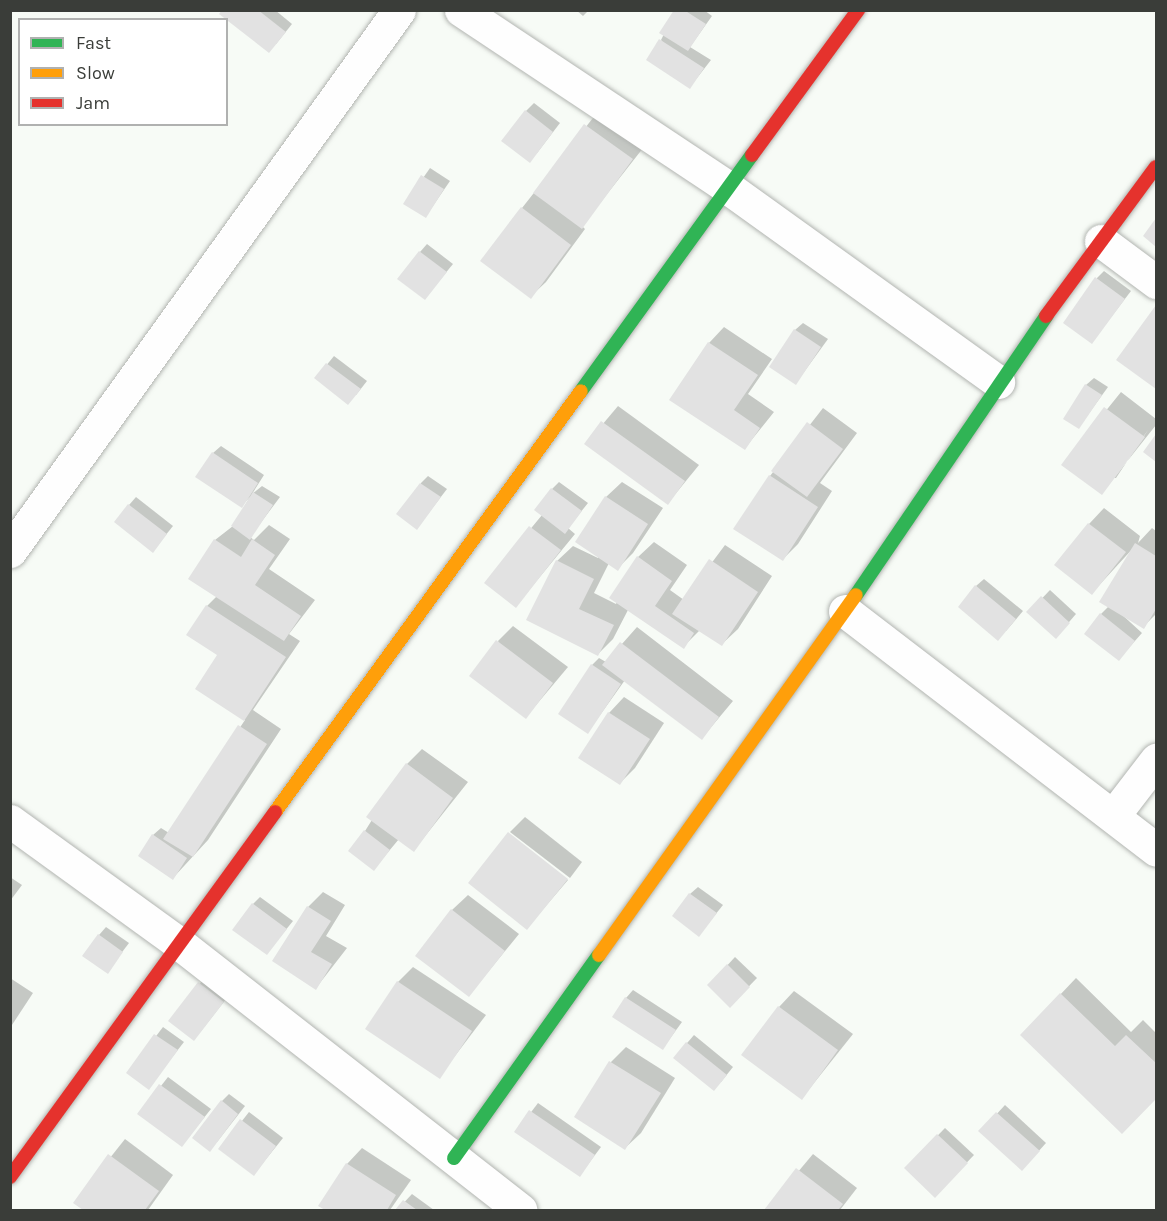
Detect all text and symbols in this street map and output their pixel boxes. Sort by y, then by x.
legend [18,18,228,126]
text: Fast [76,32,111,54]
text: Slow [76,62,115,84]
text: Jam [76,92,110,114]

